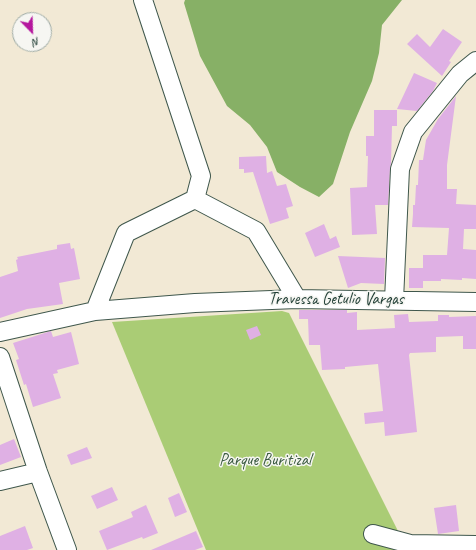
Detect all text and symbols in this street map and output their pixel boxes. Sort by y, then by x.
north arrow [12,12,52,52]
text: N [30,34,42,50]
street label: Travessa Getulio Vargas [268,290,404,310]
park label: Parque Buritizal [219,451,311,471]

